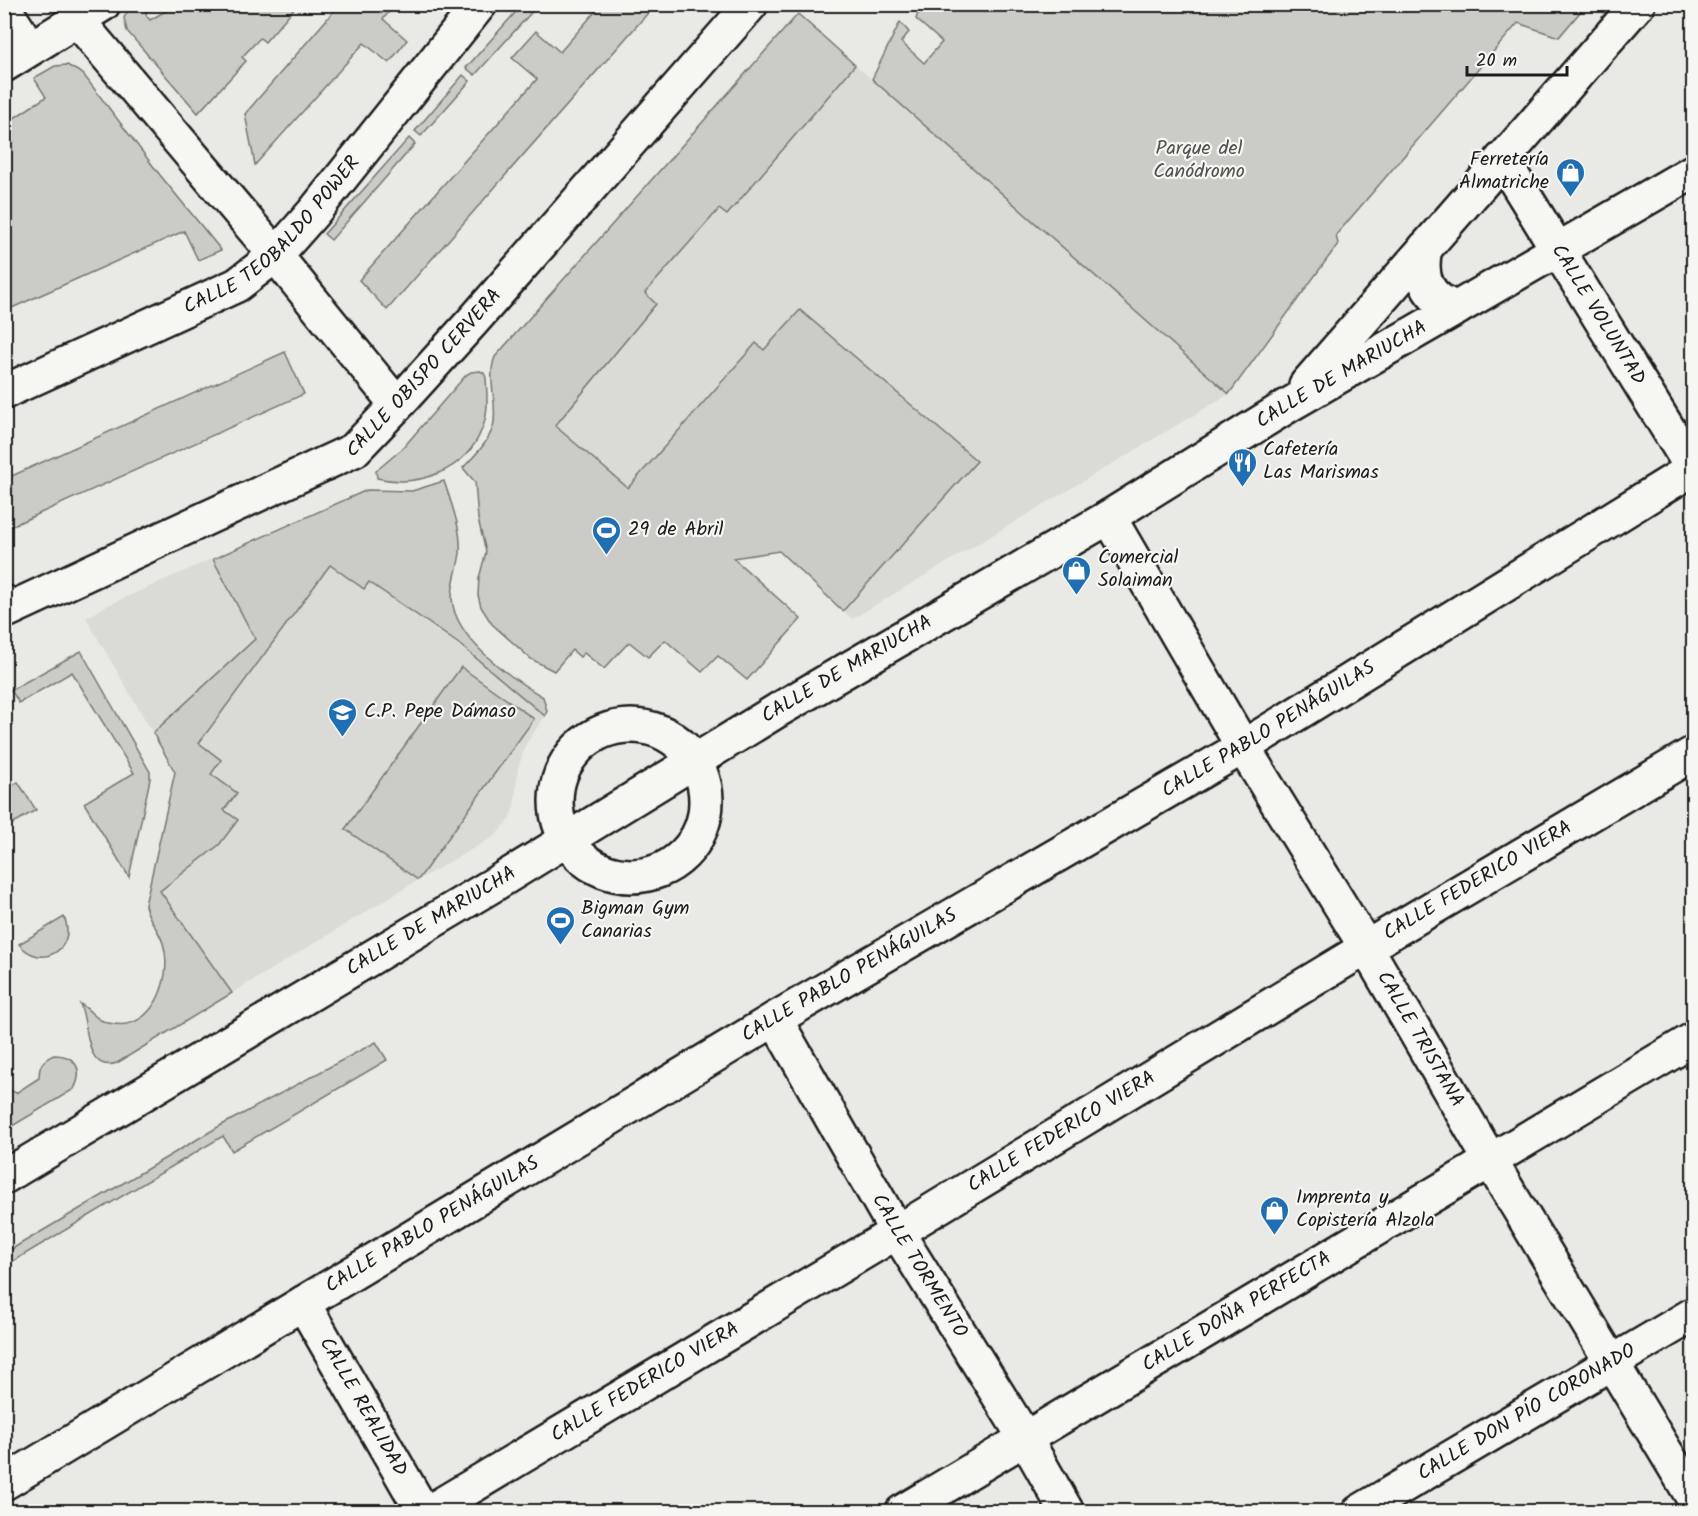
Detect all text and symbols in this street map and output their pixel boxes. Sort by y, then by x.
scale bar [1467,39,1568,77]
text: 20 m [1476,47,1517,76]
park label: Parque del Canódromo [1153,133,1245,188]
place label: Ferretería Almatriche [1459,144,1549,199]
street label: CALLE TEOBALDO POWER [178,149,369,323]
shop icon: Ferretería Almatriche [1554,156,1586,198]
street label: CALLE VOLUNTAD [1542,238,1654,392]
street label: CALLE OBISPO CERVERA [342,282,510,467]
street label: CALLE DE MARIUCHA [1250,312,1434,438]
place label: Cafetería Las Marismas [1263,434,1379,489]
restaurant icon: Cafetería Las Marismas [1226,446,1258,488]
sports icon: 29 de Abril [591,514,623,556]
place label: 29 de Abril [628,514,723,546]
place label: Comercial Solaiman [1098,542,1179,597]
shop icon: Comercial Solaiman [1061,554,1093,596]
street label: CALLE DE MARIUCHA [755,607,939,732]
street label: CALLE PABLO PENÁGUILAS [1156,652,1382,807]
school or university icon: C.P. Pepe Dámaso [327,696,359,738]
place label: C.P. Pepe Dámaso [364,696,516,728]
street label: CALLE FEDERICO VIERA [1377,813,1579,950]
street label: CALLE DE MARIUCHA [340,858,523,985]
place label: Bigman Gym Canarias [581,893,690,948]
street label: CALLE PABLO PENÁGUILAS [736,900,964,1051]
sports icon: Bigman Gym Canarias [544,904,576,946]
street label: CALLE TRISTANA [1367,965,1472,1114]
street label: CALLE FEDERICO VIERA [961,1063,1162,1202]
street label: CALLE PABLO PENÁGUILAS [319,1148,546,1302]
place label: Imprenta y Copistería Alzola [1296,1182,1435,1237]
street label: CALLE TORMENTO [862,1188,975,1345]
shop icon: Imprenta y Copistería Alzola [1259,1194,1291,1236]
street label: CALLE DOÑA PERFECTA [1136,1243,1338,1381]
street label: CALLE FEDERICO VIERA [545,1314,746,1452]
street label: CALLE REALIDAD [310,1331,416,1483]
street label: CALLE DON PÍO CORONADO [1412,1336,1642,1490]

